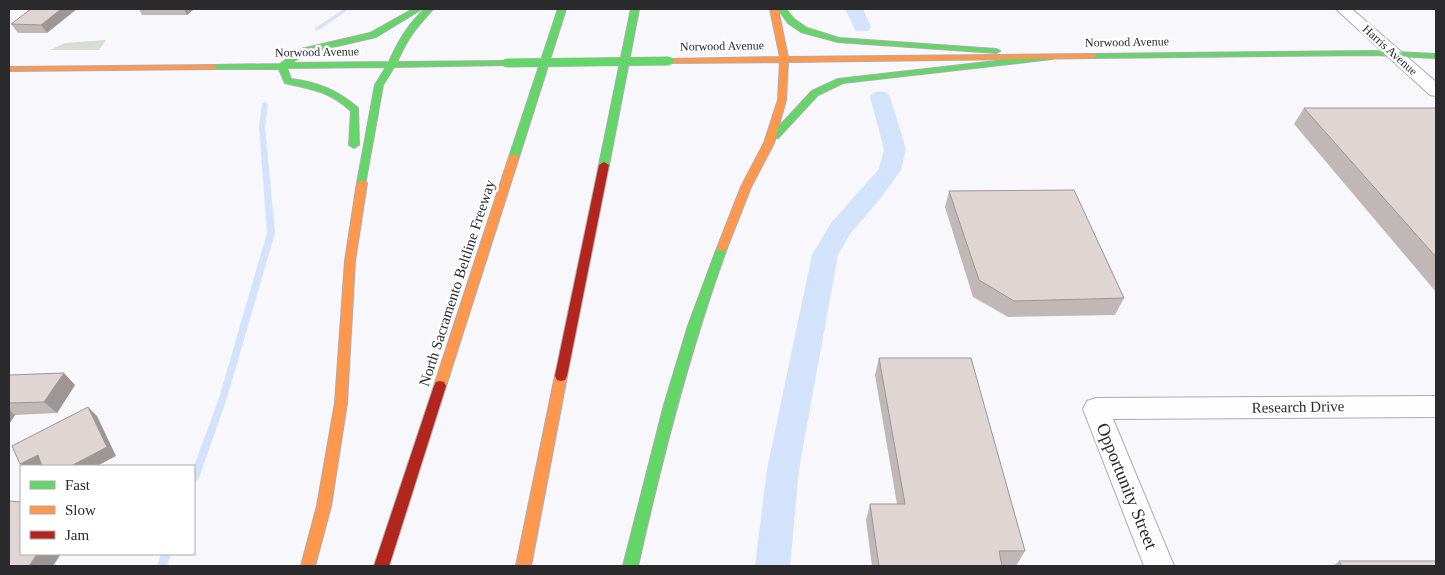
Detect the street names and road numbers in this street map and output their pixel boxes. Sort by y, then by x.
street label: Harris Avenue [1360,22,1420,78]
street label: Norwood Avenue [1085,34,1169,50]
street label: Norwood Avenue [680,38,764,54]
street label: Norwood Avenue [275,44,359,60]
street label: North Sacramento Beltline Freeway [416,177,498,388]
street label: Research Drive [1251,398,1345,416]
street label: Opportunity Street [1093,420,1161,552]

